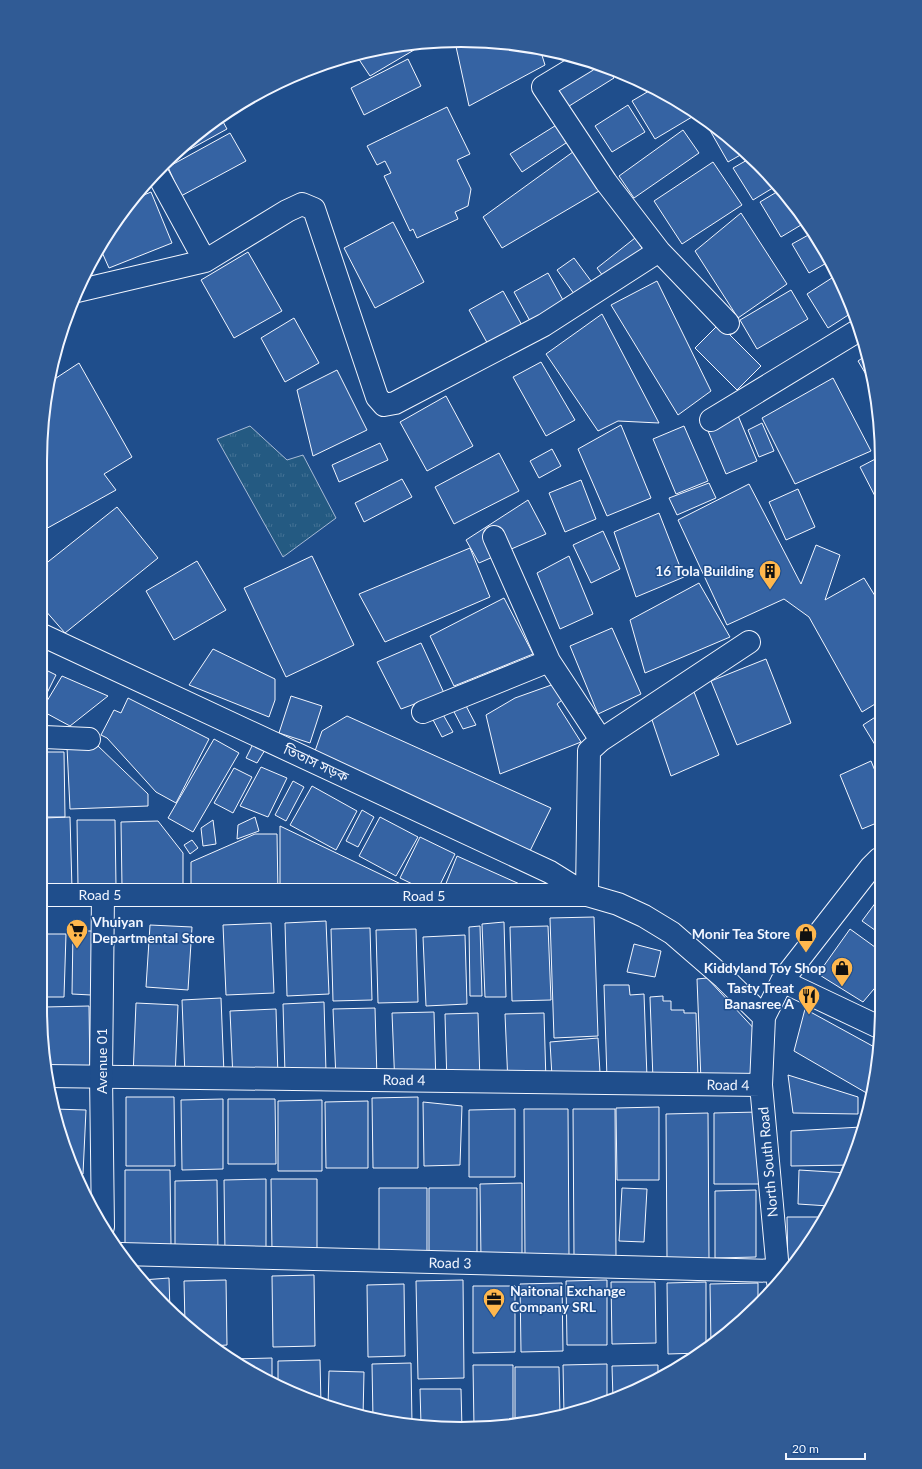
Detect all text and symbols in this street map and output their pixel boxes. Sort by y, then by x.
building icon: 16 Tola Building [757,558,783,591]
place label: 16 Tola Building [655,562,755,579]
street label: তিতাস সড়ক [280,740,352,785]
street label: Road 5 [79,886,121,903]
street label: Road 5 [403,887,445,904]
place label: Vhuiyan Departmental Store [91,913,215,946]
supermarket icon: Vhuiyan Departmental Store [64,917,90,950]
shop icon: Monir Tea Store [793,921,819,954]
place label: Monir Tea Store [692,925,791,942]
shop icon: Kiddyland Toy Shop [829,955,855,988]
place label: Kiddyland Toy Shop [704,959,826,976]
place label: Tasty Treat Banasree A [724,979,795,1012]
restaurant icon: Tasty Treat Banasree A [796,983,822,1016]
street label: Avenue 01 [93,1028,110,1094]
street label: Road 4 [382,1071,426,1088]
street label: Road 4 [706,1076,750,1093]
street label: North South Road [754,1106,781,1218]
street label: Road 3 [428,1254,472,1271]
place label: Naitonal Exchange Company SRL [510,1282,626,1315]
office icon: Naitonal Exchange Company SRL [481,1286,507,1319]
scale bar [786,1435,865,1461]
text: 20 m [792,1441,819,1456]

